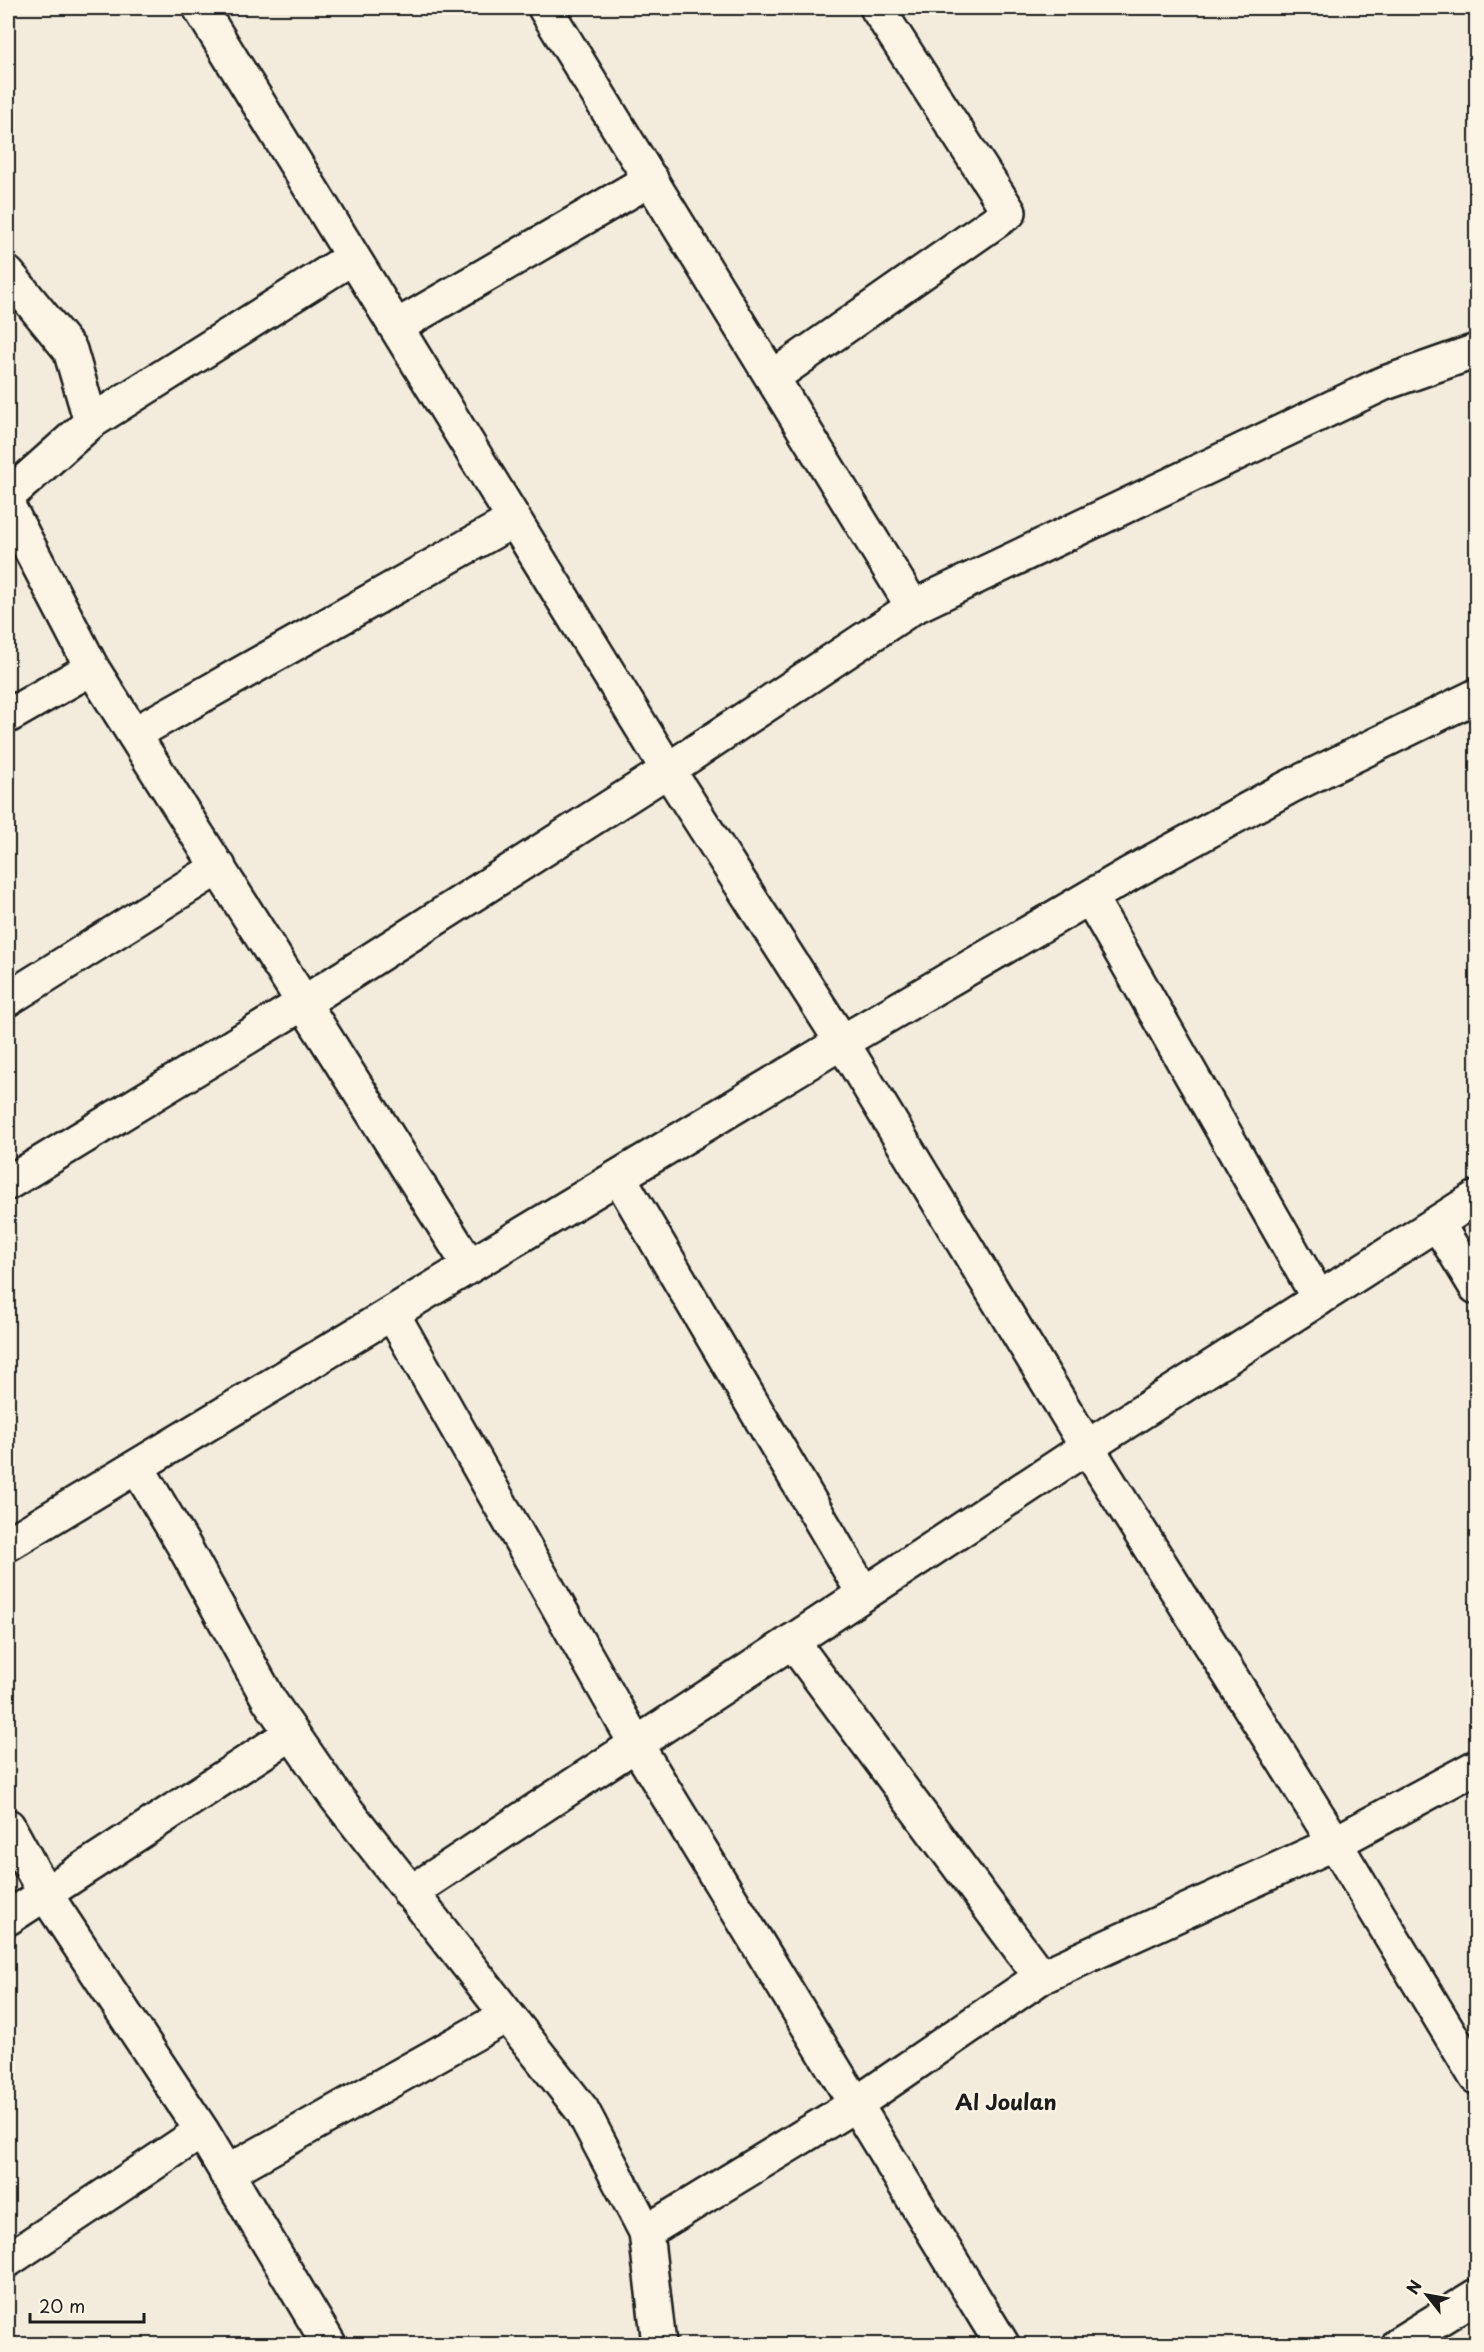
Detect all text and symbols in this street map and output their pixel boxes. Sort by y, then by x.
district label: Al Joulan [955,2085,1057,2117]
north arrow [1397,2265,1457,2325]
text: N [1400,2275,1427,2298]
scale bar [30,2286,144,2324]
text: 20 m [39,2292,85,2319]

